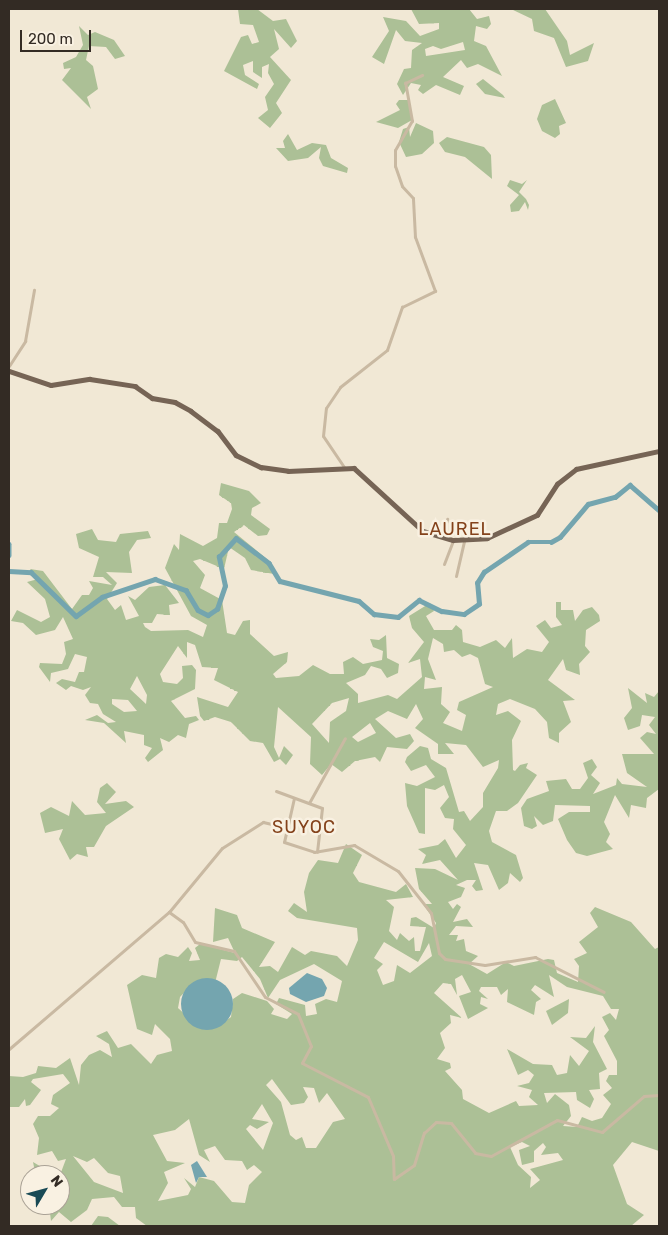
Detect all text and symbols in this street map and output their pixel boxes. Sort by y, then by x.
scale bar [22,20,94,52]
text: 200 m [28,30,73,48]
district label: LAUREL [418,518,492,540]
district label: SUYOC [271,816,337,838]
north arrow [20,1165,70,1215]
text: N [47,1172,66,1190]

